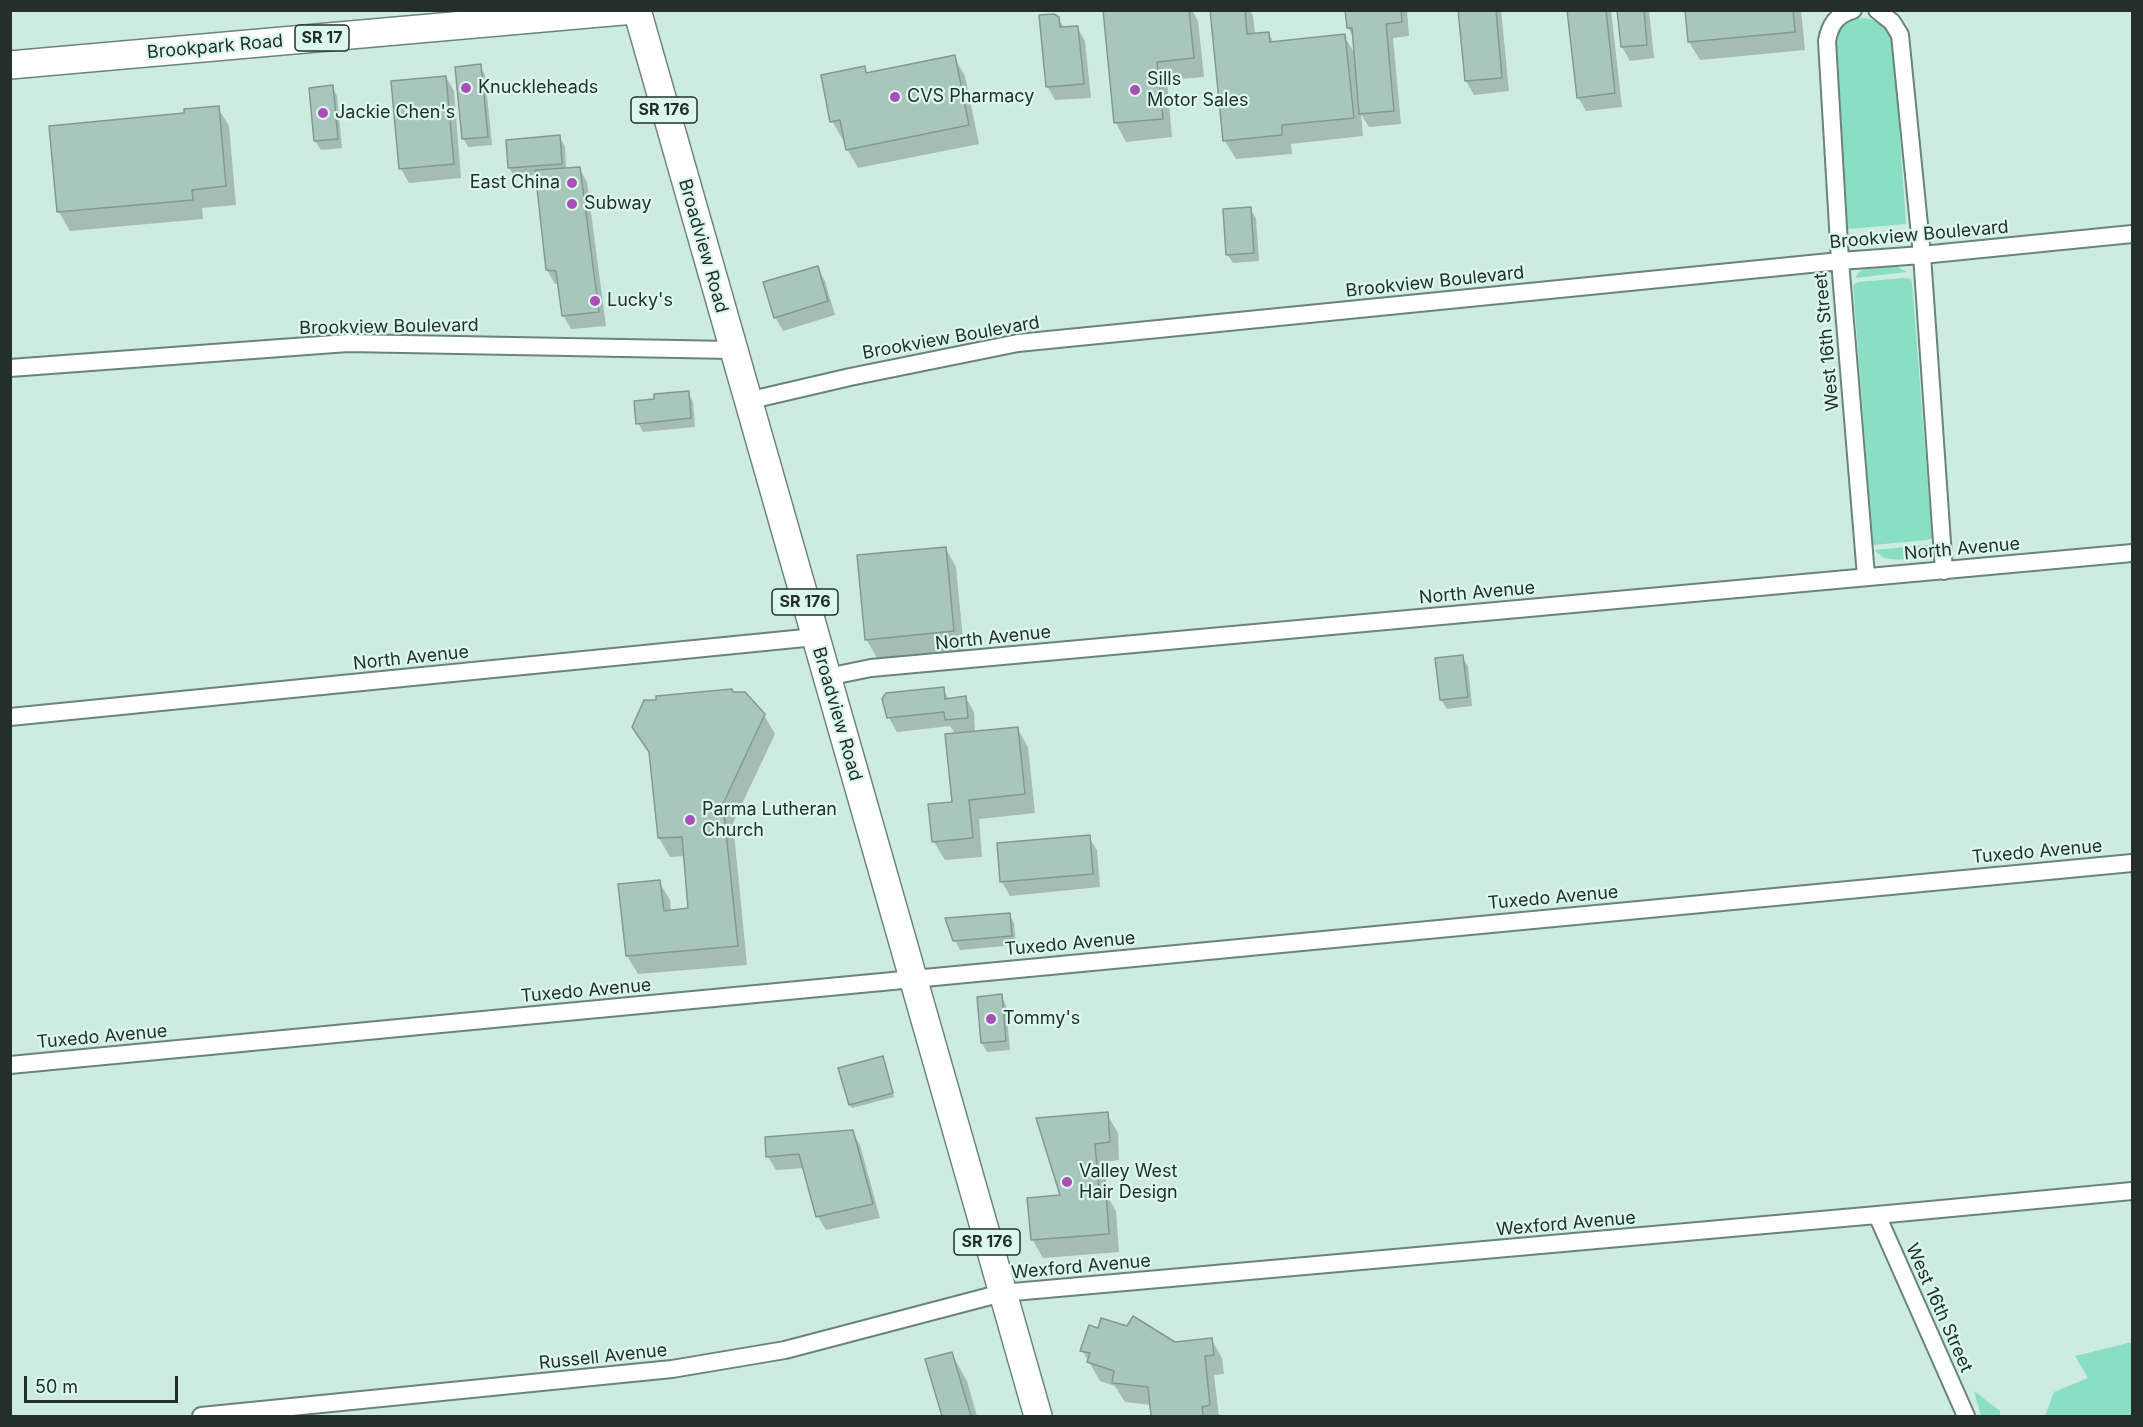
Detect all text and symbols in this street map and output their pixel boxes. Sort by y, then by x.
road number: SR 17 [295,25,349,51]
street label: Brookpark Road [146,30,284,64]
place label: Sills Motor Sales [1147,69,1248,112]
place label: Knuckleheads [478,77,598,99]
marker: Knuckleheads [459,81,473,95]
marker: Sills Motor Sales [1128,83,1142,97]
place label: CVS Pharmacy [907,86,1034,108]
marker: CVS Pharmacy [888,90,902,104]
road number: SR 176 [631,97,697,123]
place label: Jackie Chen's [335,102,455,124]
marker: Jackie Chen's [316,106,330,120]
place label: East China [470,172,560,194]
marker: East China [565,176,579,190]
street label: Broadview Road [674,177,732,315]
place label: Subway [584,193,652,215]
marker: Subway [565,197,579,211]
street label: Brookview Boulevard [1829,216,2009,254]
street label: Brookview Boulevard [1345,262,1525,302]
street label: West 16th Street [1810,272,1844,412]
place label: Lucky's [607,290,673,312]
marker: Lucky's [588,294,602,308]
street label: Brookview Boulevard [861,312,1041,364]
street label: Brookview Boulevard [299,315,479,339]
street label: North Avenue [1903,533,2021,565]
street label: North Avenue [1418,577,1536,609]
road number: SR 176 [772,589,838,615]
street label: North Avenue [934,621,1052,655]
street label: North Avenue [352,641,470,675]
street label: Broadview Road [808,645,866,783]
place label: Parma Lutheran Church [702,799,837,842]
marker: Parma Lutheran Church [683,813,697,827]
street label: Tuxedo Avenue [1971,836,2103,868]
street label: Tuxedo Avenue [1487,882,1619,914]
street label: Tuxedo Avenue [1004,928,1136,960]
street label: Tuxedo Avenue [520,975,652,1007]
place label: Tommy's [1003,1008,1080,1030]
marker: Tommy's [984,1012,998,1026]
street label: Tuxedo Avenue [36,1021,168,1053]
place label: Valley West Hair Design [1079,1161,1178,1204]
marker: Valley West Hair Design [1060,1175,1074,1189]
street label: Wexford Avenue [1495,1207,1637,1241]
road number: SR 176 [954,1229,1020,1255]
street label: West 16th Street [1901,1240,1977,1376]
street label: Wexford Avenue [1010,1250,1152,1284]
street label: Russell Avenue [538,1340,668,1374]
scale bar [27,1364,182,1402]
text: 50 m [35,1376,78,1397]

